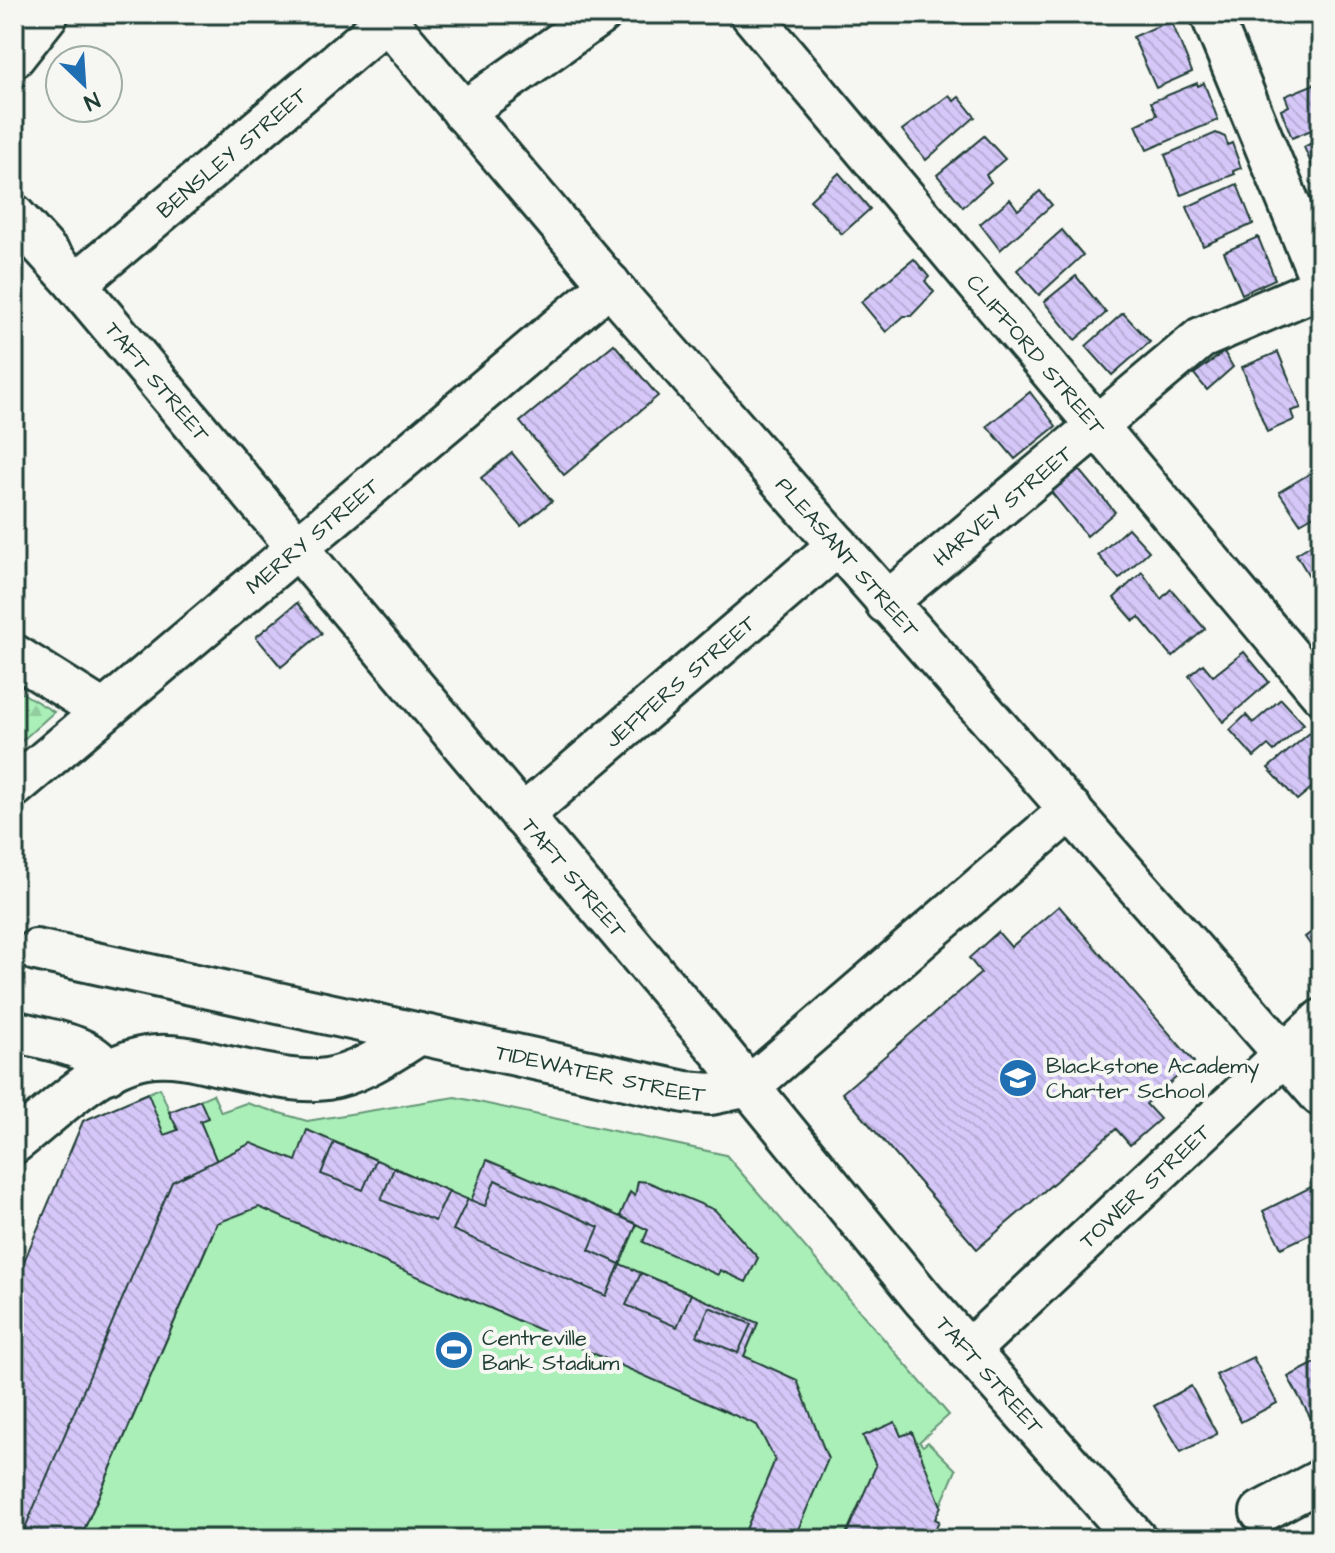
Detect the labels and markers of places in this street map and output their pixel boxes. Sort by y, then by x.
place label: Blackstone Academy Charter School [1046,1051,1259,1107]
school or university icon: Blackstone Academy Charter School [997,1057,1039,1099]
place label: Centreville Bank Stadium [482,1323,619,1379]
sports icon: Centreville Bank Stadium [433,1329,475,1371]

